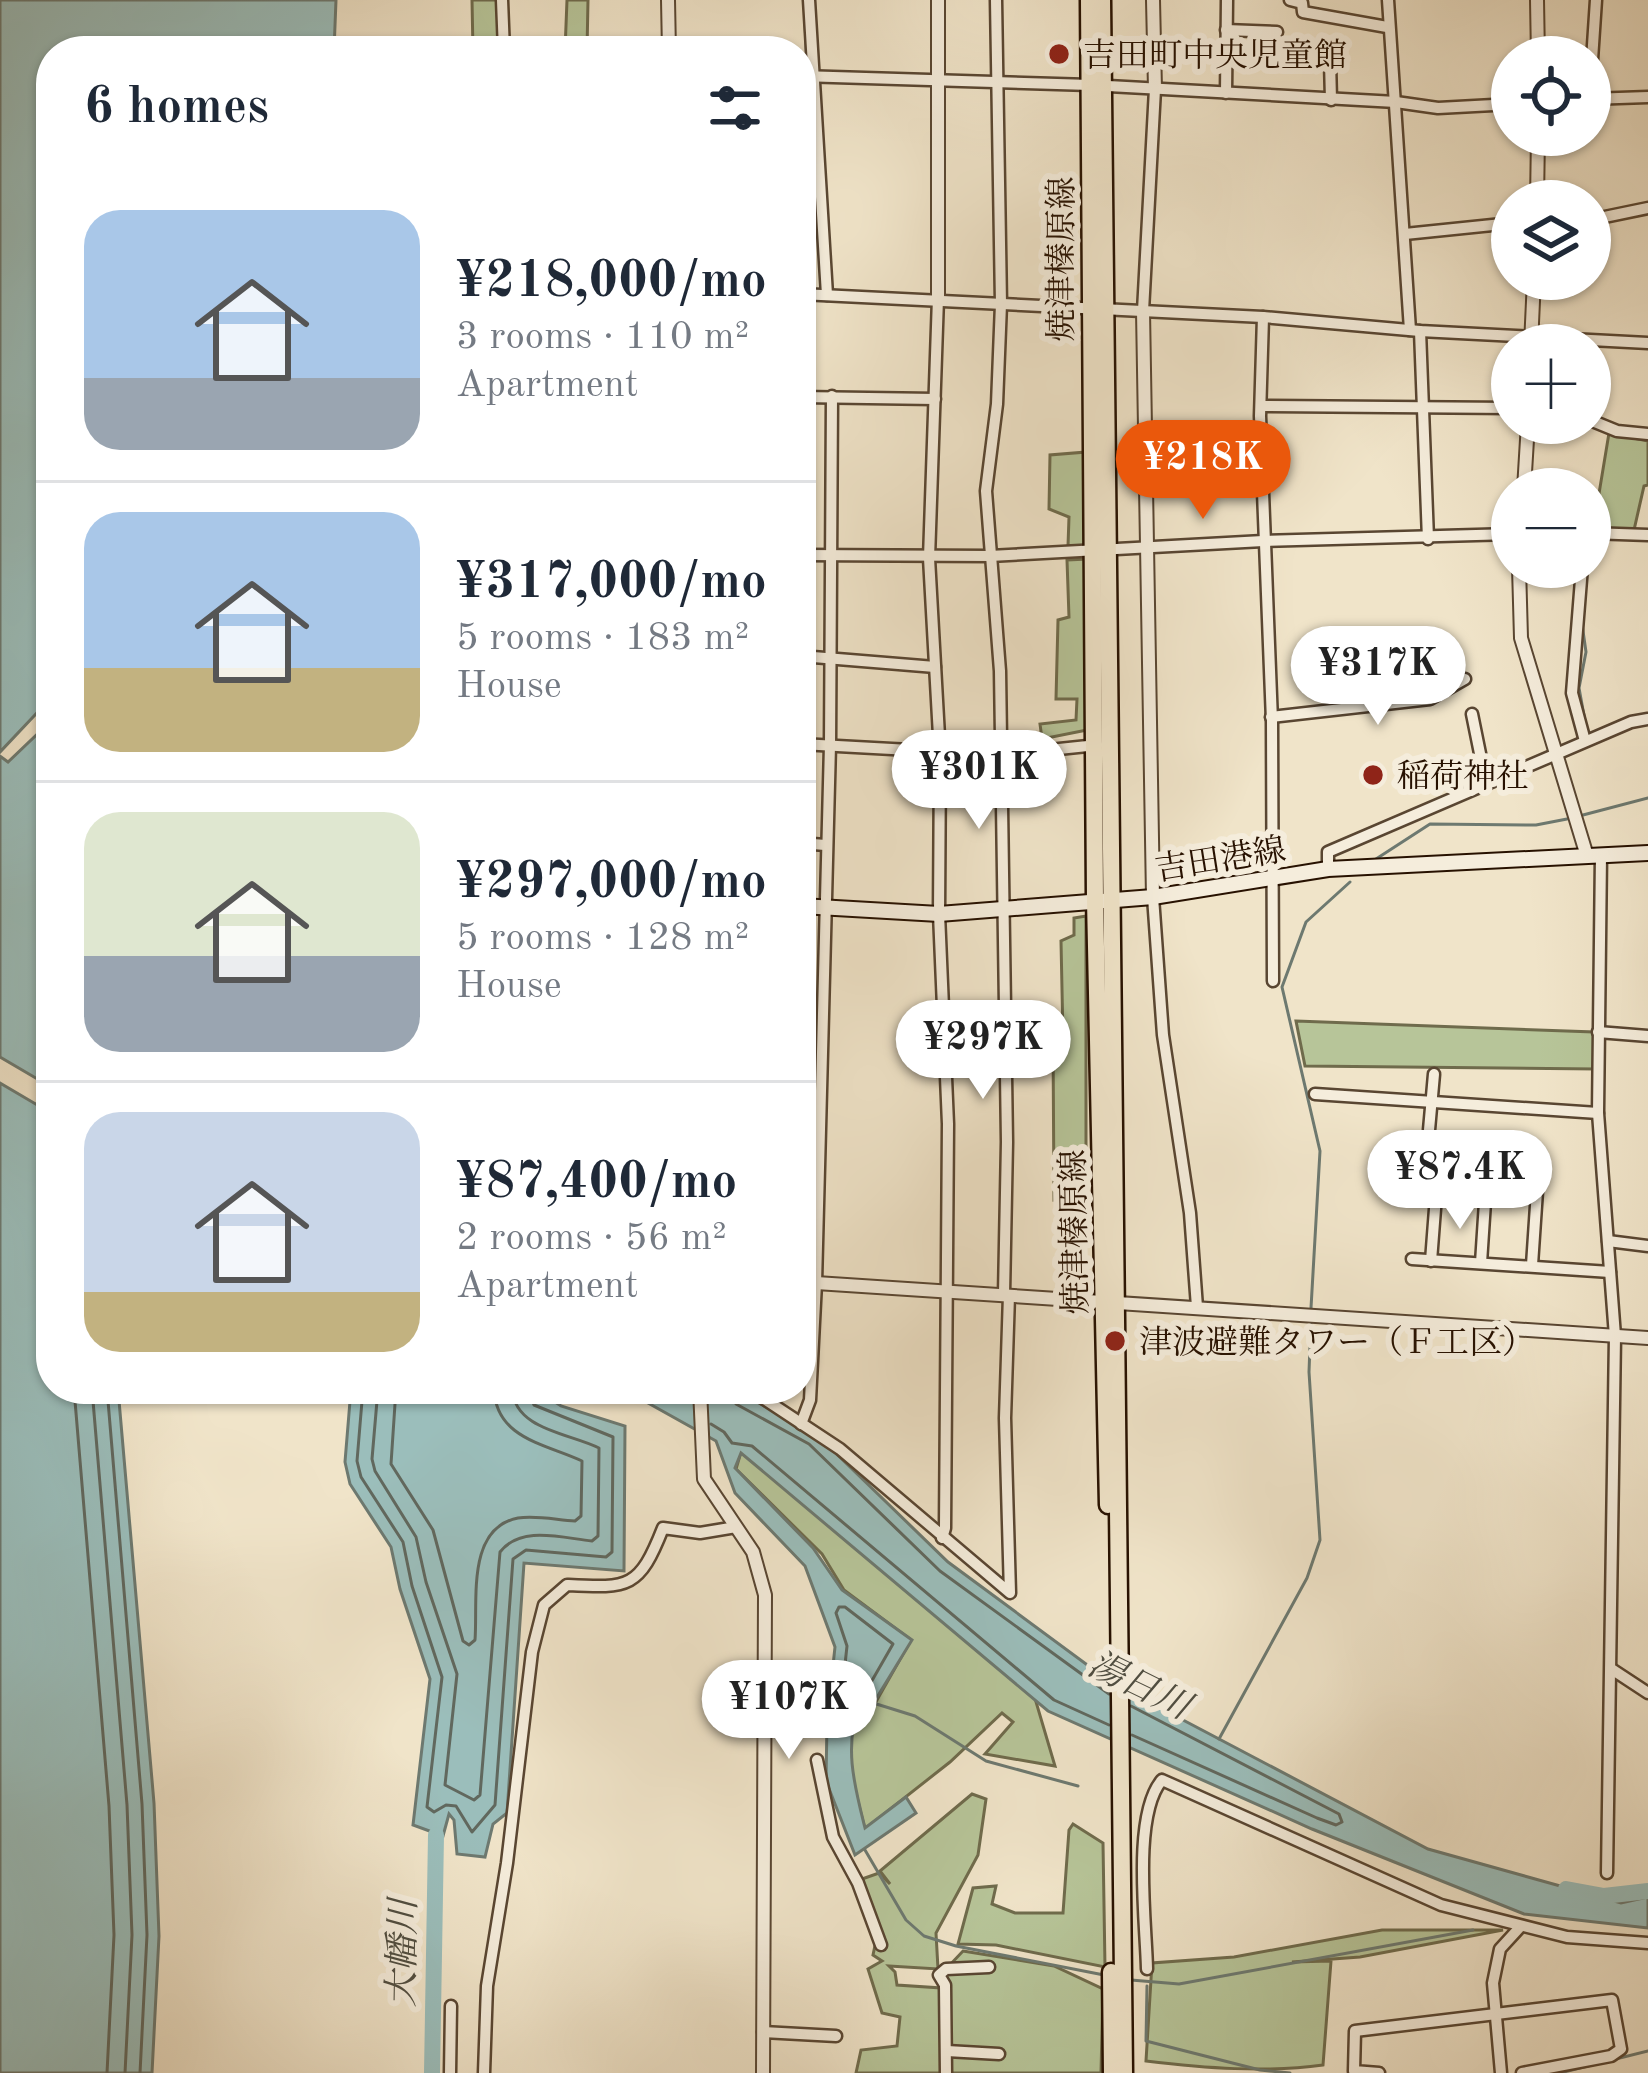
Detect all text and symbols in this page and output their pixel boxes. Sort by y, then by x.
map controls [1491,36,1611,588]
button: locate [1491,36,1611,156]
place label: 吉田町中央児童館 [1083,38,1347,74]
marker: 吉田町中央児童館 [1046,41,1072,67]
icon: filters [702,75,768,141]
text: 6 homes [84,83,269,134]
street label: 焼津榛原線 [1044,177,1080,342]
button: layers [1491,180,1611,300]
text: ¥218,000/mo [456,257,767,308]
icon: home [180,258,324,402]
text: 3 rooms · 110 m² [456,318,749,357]
button: + [1491,324,1611,444]
text: Apartment [456,366,639,405]
pin: ¥218K [1119,420,1287,522]
text: ¥218K [1143,439,1263,478]
button: − [1491,468,1611,588]
text: ¥317,000/mo [456,558,767,609]
icon: home [180,560,324,704]
text: 5 rooms · 183 m² [456,619,749,658]
pin: ¥317K [1294,626,1462,728]
text: ¥317K [1318,645,1438,684]
text: House [456,667,562,706]
pin: ¥301K [895,730,1063,832]
text: ¥301K [919,749,1039,788]
place label: 稲荷神社 [1397,759,1529,795]
marker: 稲荷神社 [1360,762,1386,788]
street label: 吉田港線 [1152,832,1288,888]
text: ¥297,000/mo [456,858,767,909]
icon: home [180,860,324,1004]
text: 5 rooms · 128 m² [456,919,749,958]
text: House [456,967,562,1006]
pin: ¥297K [899,1000,1067,1102]
text: ¥297K [923,1019,1043,1058]
pin: ¥87.4K [1362,1130,1558,1232]
street label: 焼津榛原線 [1056,1149,1094,1315]
text: ¥87.4K [1394,1149,1526,1188]
text: ¥87,400/mo [456,1158,737,1209]
icon: home [180,1160,324,1304]
text: 2 rooms · 56 m² [456,1219,727,1258]
text: Apartment [456,1267,639,1306]
place label: 津波避難タワー（Ｆ工区） [1139,1325,1535,1361]
marker: 津波避難タワー（Ｆ工区） [1102,1328,1128,1354]
water label: 湯日川 [1082,1645,1200,1729]
pin: ¥107K [705,1660,873,1762]
text: ¥107K [729,1679,849,1718]
water label: 大幡川 [382,1895,424,2007]

